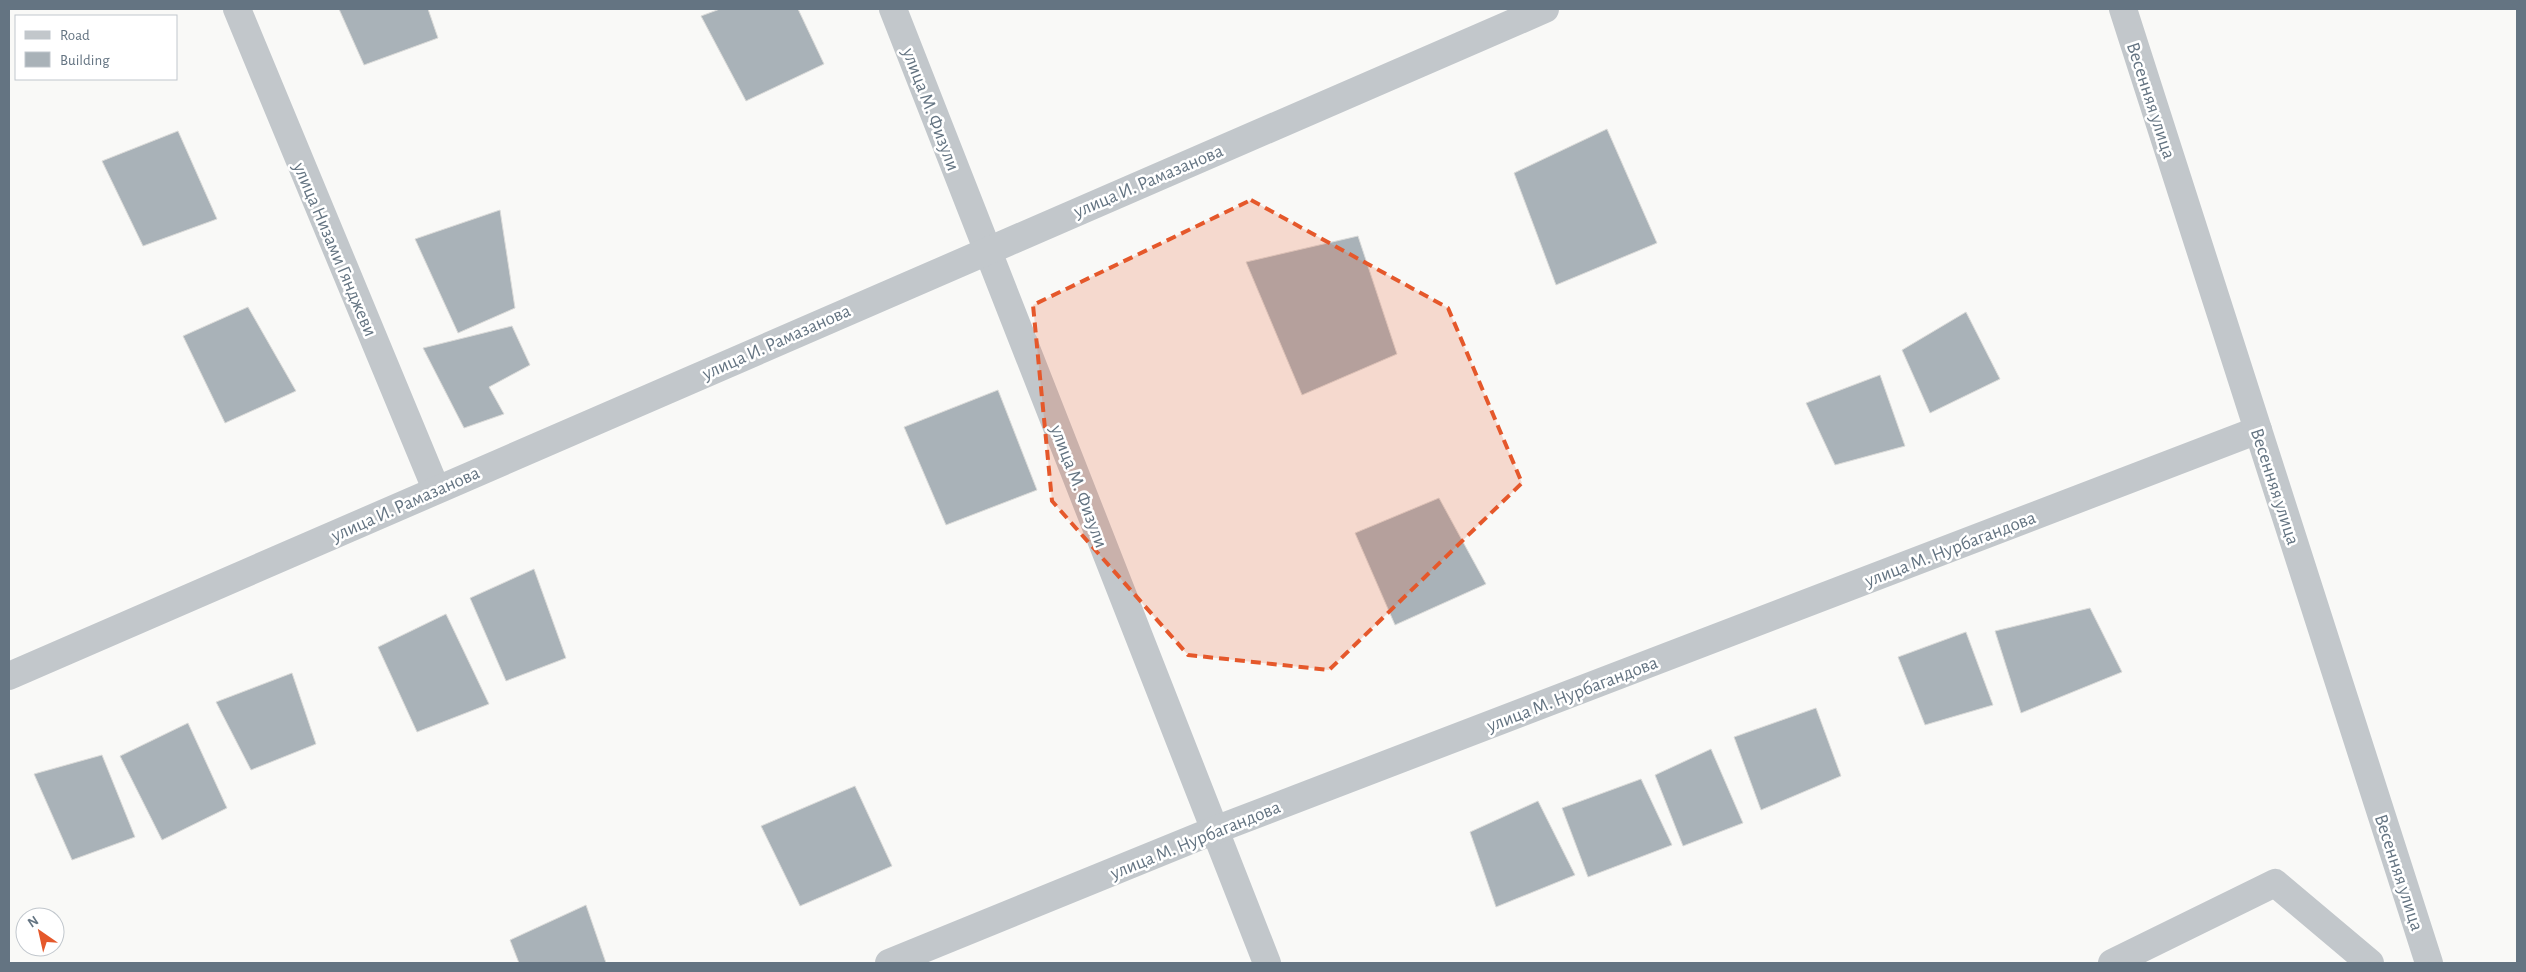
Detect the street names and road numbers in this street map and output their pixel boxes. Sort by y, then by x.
street label: Весенняя улица [2123,40,2178,161]
street label: улица М. Физули [898,45,963,173]
street label: улица И. Рамазанова [1070,141,1226,222]
street label: улица Низами Гянджеви [289,159,380,339]
street label: улица И. Рамазанова [699,301,854,384]
street label: улица М. Физули [1046,422,1111,550]
street label: Весенняя улица [2247,426,2302,547]
street label: улица И. Рамазанова [328,463,483,546]
street label: улица М. Нурбагандова [1862,508,2039,591]
street label: улица М. Нурбагандова [1484,653,1661,736]
street label: улица М. Нурбагандова [1107,797,1284,884]
street label: Весенняя улица [2371,812,2426,933]

